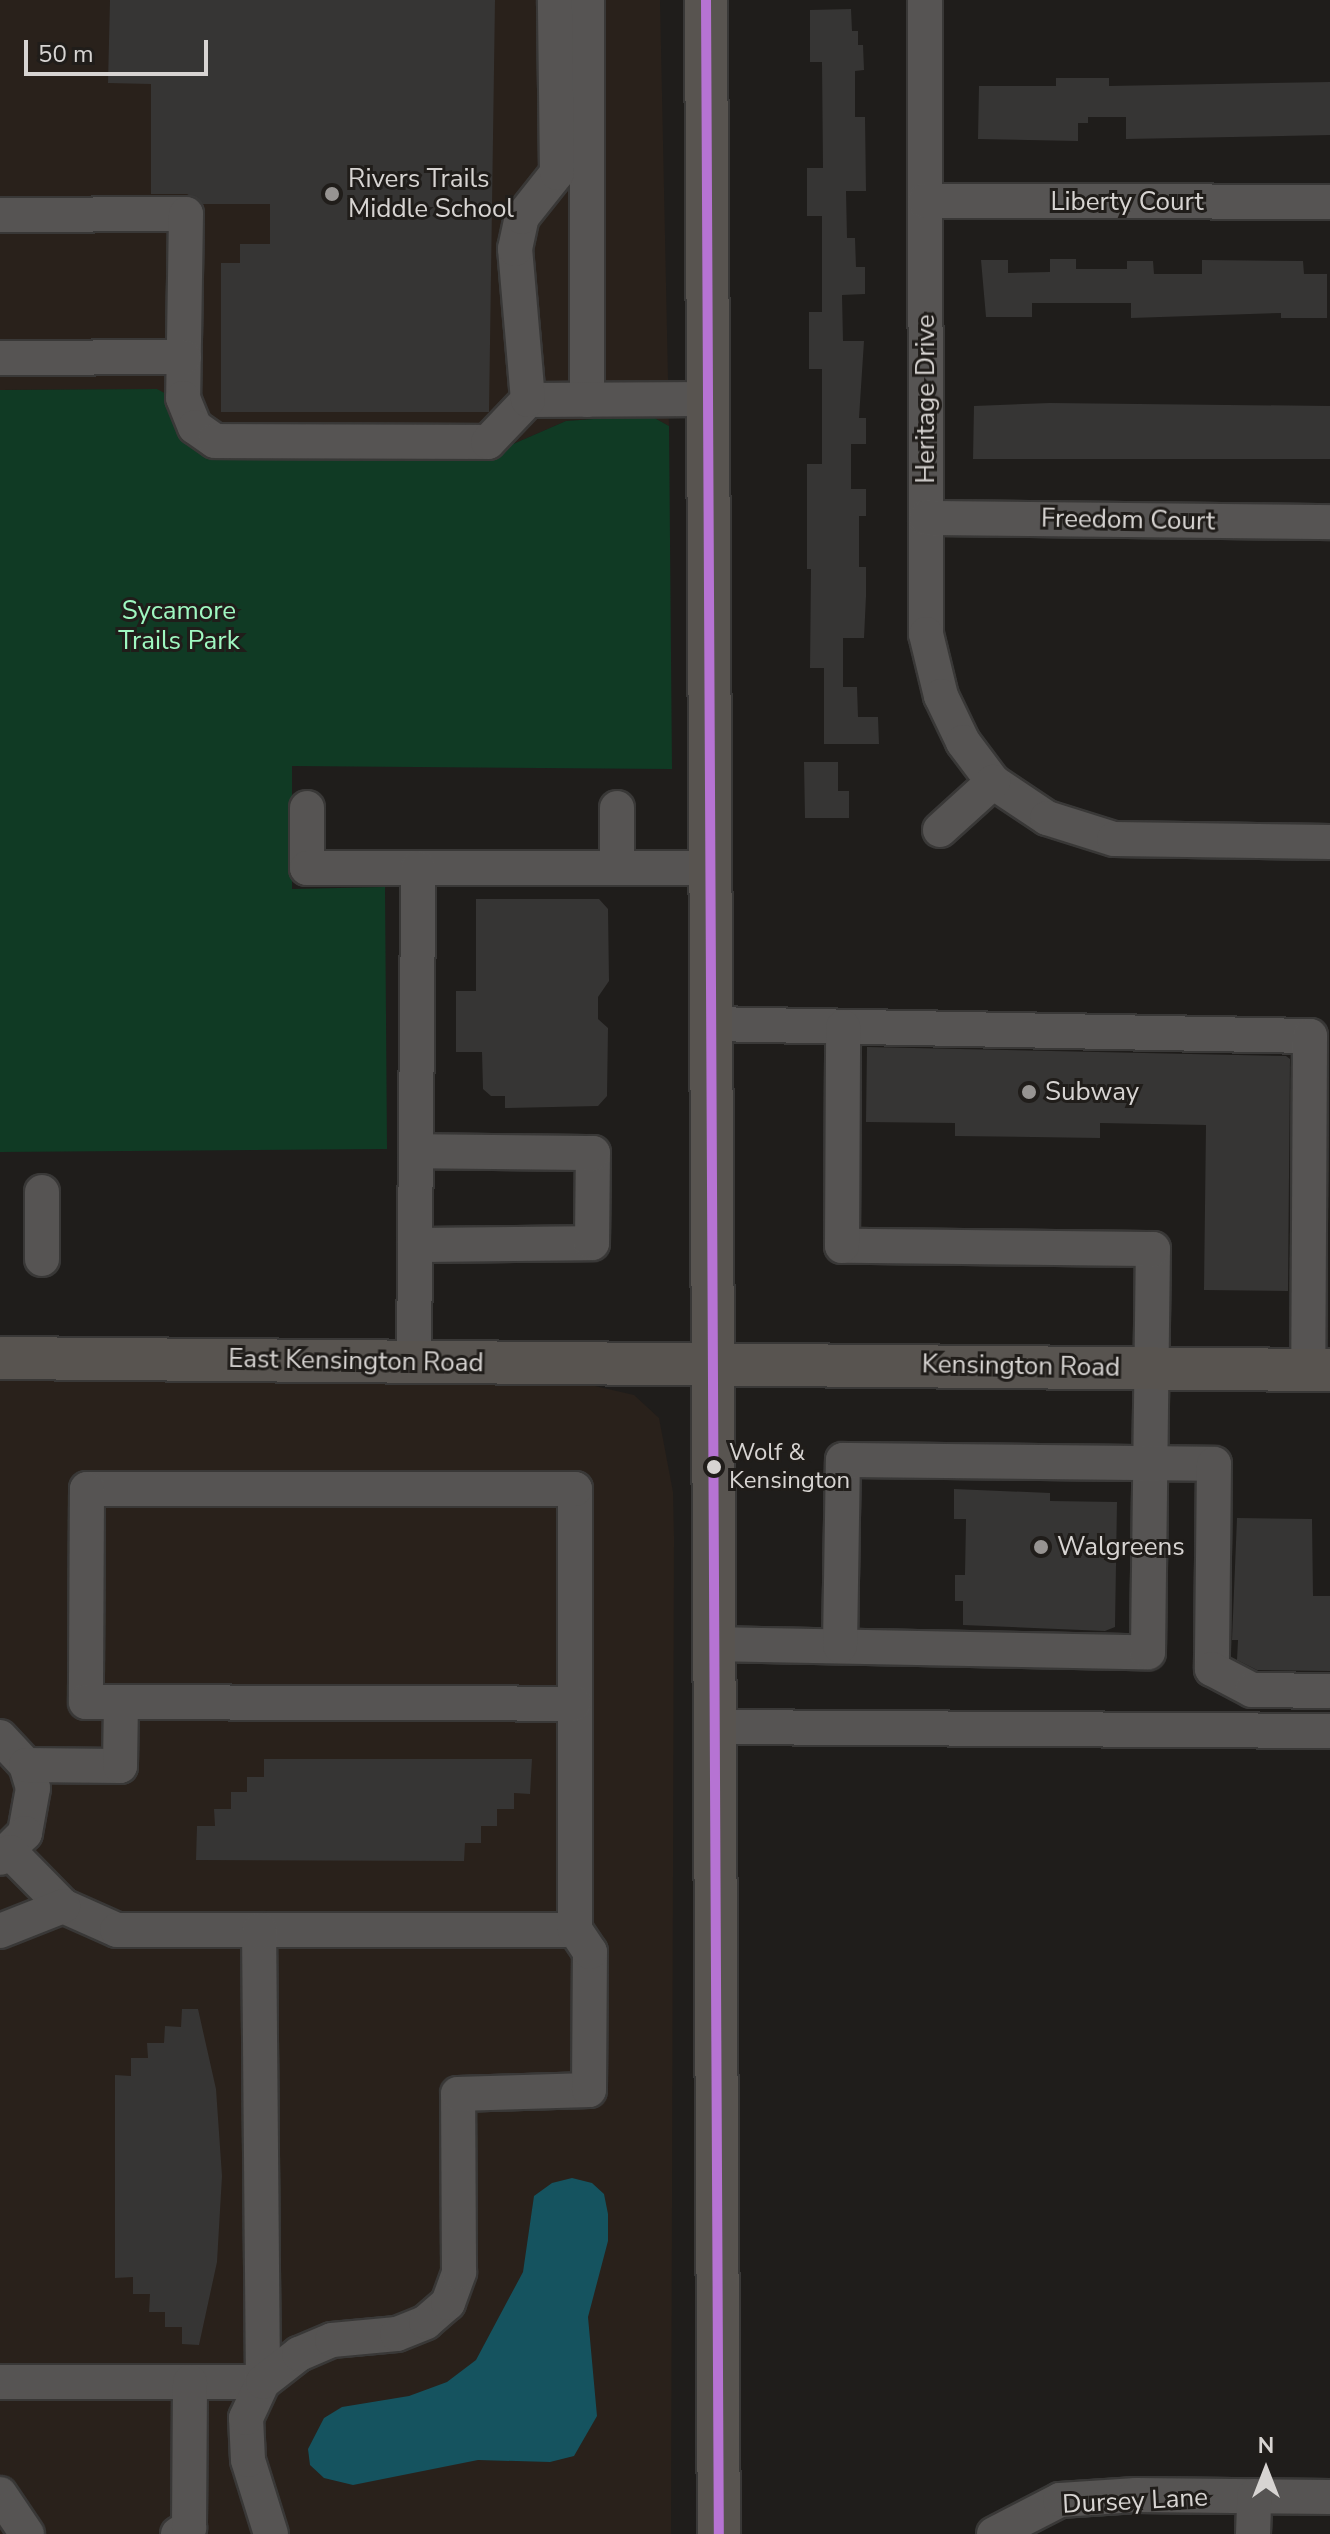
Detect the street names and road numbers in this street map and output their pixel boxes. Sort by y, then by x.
street label: Liberty Court [1050,186,1204,218]
street label: Heritage Drive [910,314,942,484]
street label: Freedom Court [1041,503,1215,537]
street label: East Kensington Road [228,1343,484,1379]
street label: Kensington Road [922,1349,1120,1383]
street label: Dursey Lane [1061,2482,1209,2520]

